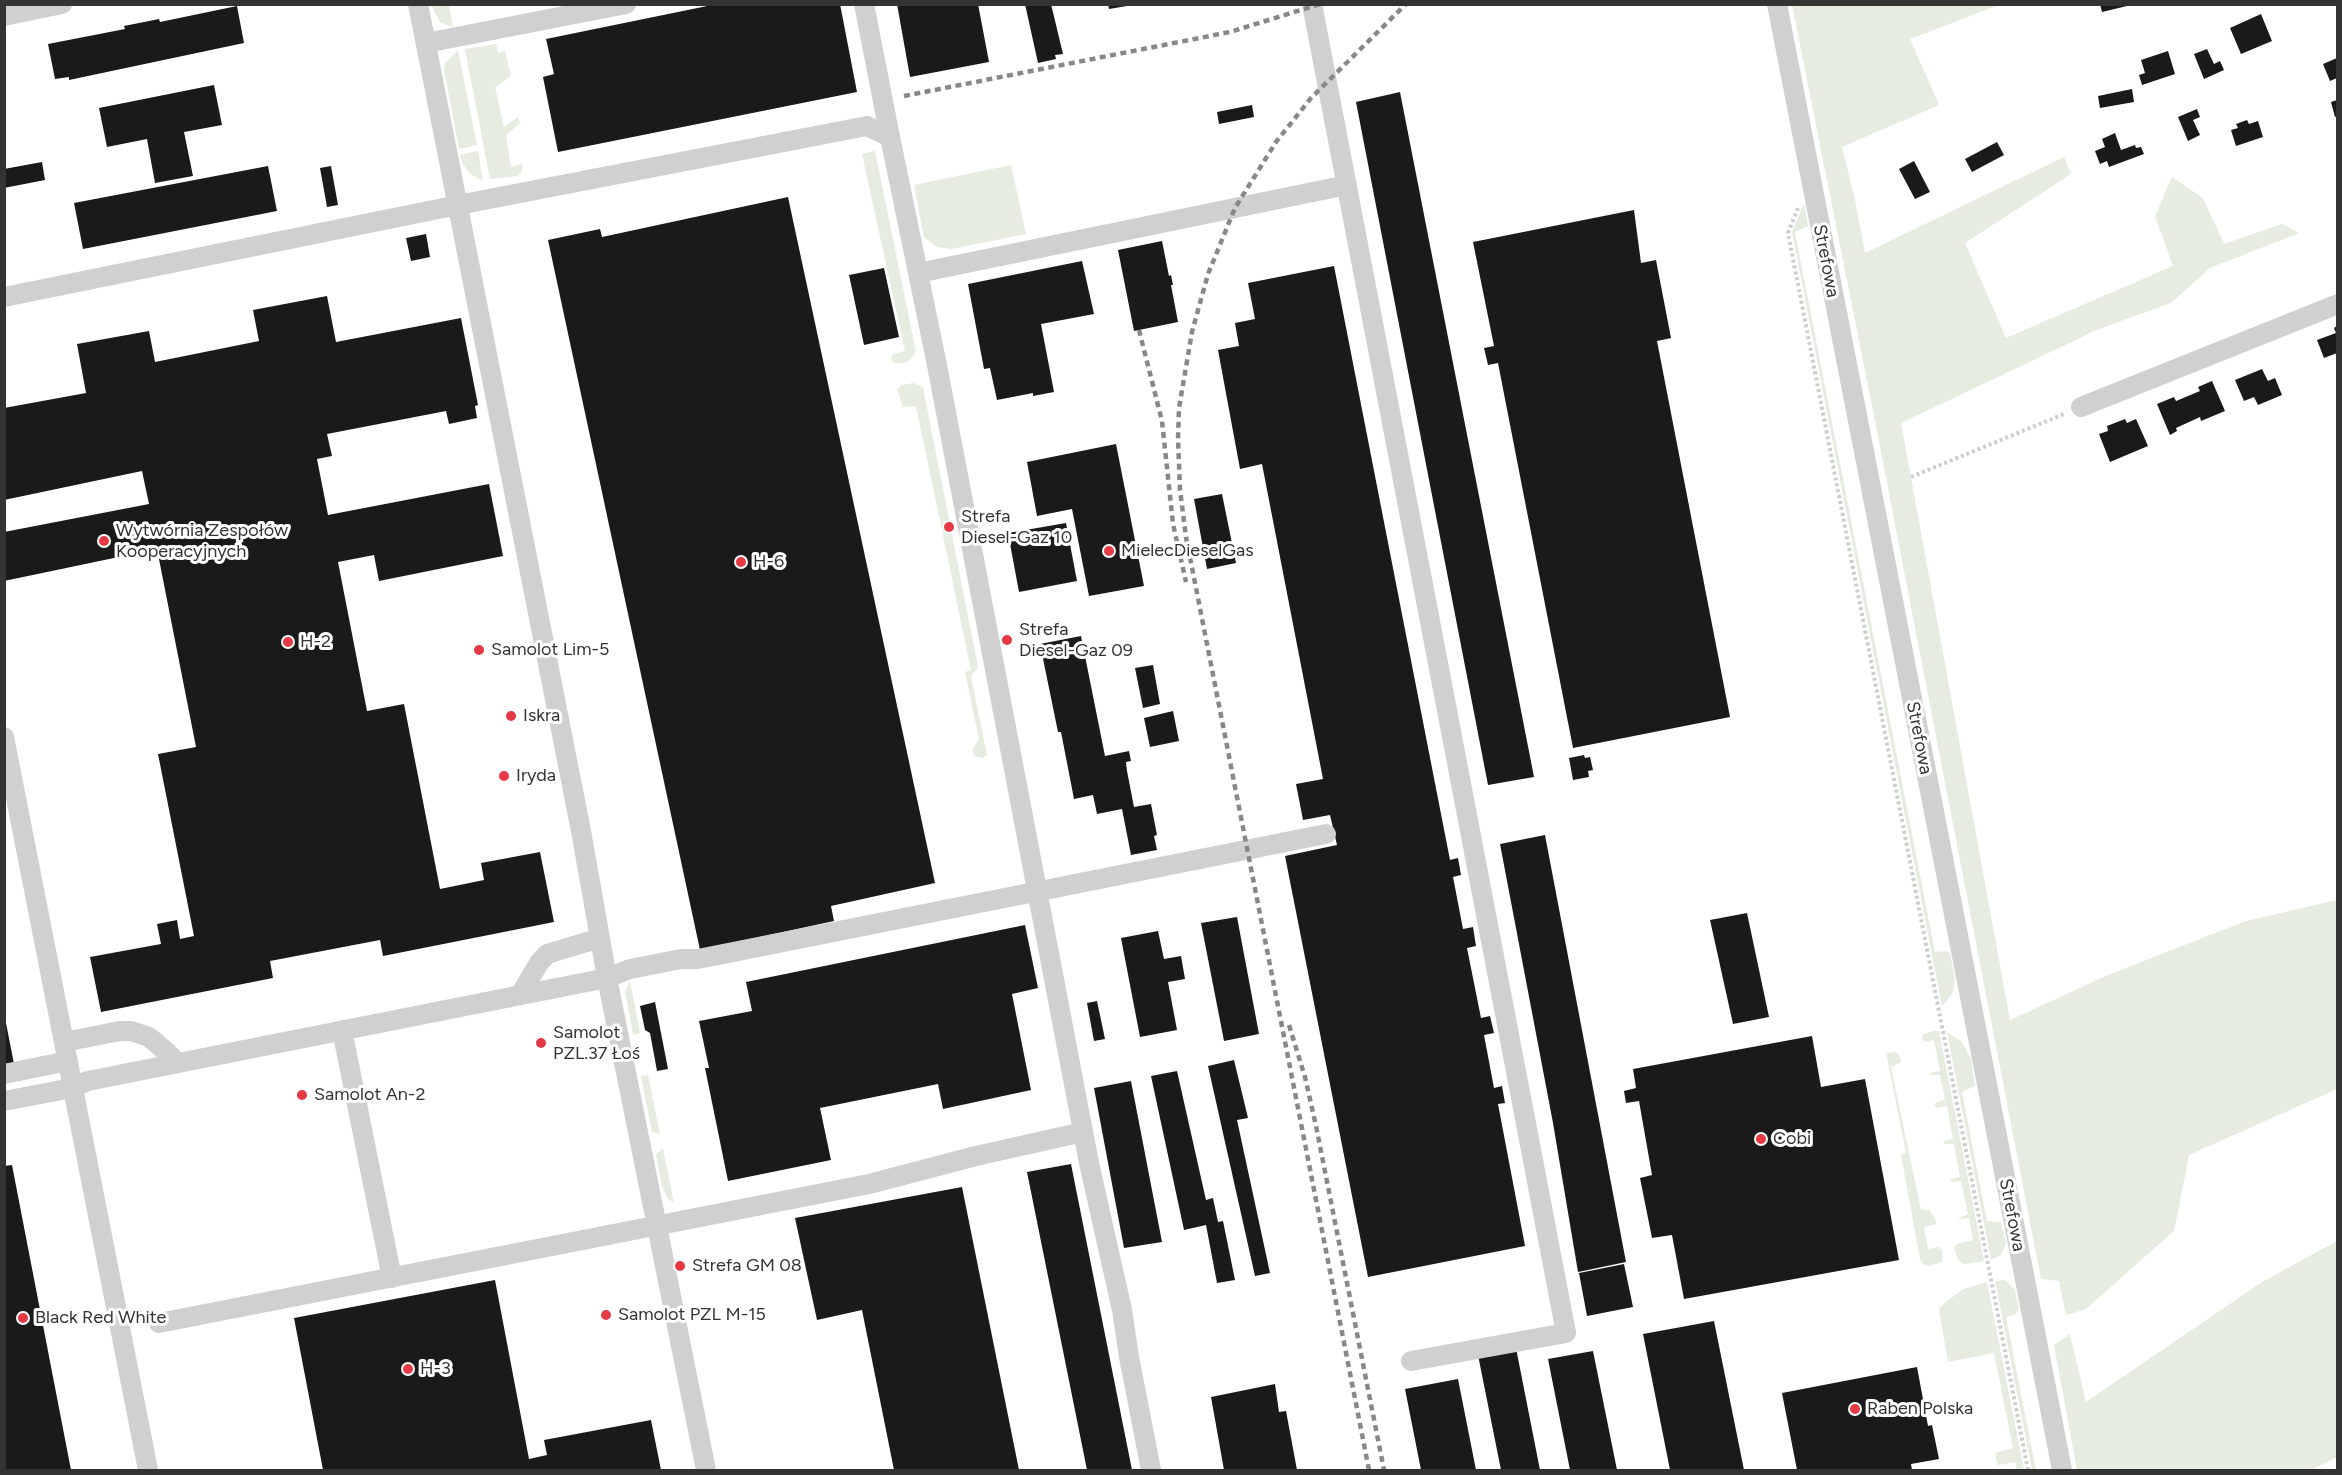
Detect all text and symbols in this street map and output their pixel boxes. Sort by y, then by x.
street label: Strefowa [1808,223,1844,299]
place label: Strefa Diesel-Gaz 10 [961,506,1072,548]
place label: Wytwórnia Zespołów Kooperacyjnych [116,520,288,562]
marker: Strefa Diesel-Gaz 10 [942,520,956,534]
marker: Wytwórnia Zespołów Kooperacyjnych [97,534,111,548]
place label: MielecDieselGas [1121,540,1254,562]
marker: MielecDieselGas [1102,544,1116,558]
place label: H-6 [753,551,784,573]
marker: H-6 [734,555,748,569]
place label: Strefa Diesel-Gaz 09 [1019,619,1133,662]
place label: H-2 [300,631,331,653]
marker: Strefa Diesel-Gaz 09 [1000,633,1014,647]
marker: H-2 [281,635,295,649]
place label: Samolot Lim-5 [491,639,609,661]
marker: Samolot Lim-5 [472,643,486,657]
street label: Strefowa [1901,700,1937,776]
place label: Iskra [523,705,560,727]
marker: Iskra [504,709,518,723]
place label: Iryda [516,765,556,787]
marker: Iryda [497,769,511,783]
place label: Samolot PZL.37 Łoś [553,1022,640,1064]
marker: Samolot PZL.37 Łoś [534,1036,548,1050]
place label: Samolot An-2 [314,1084,425,1106]
marker: Samolot An-2 [295,1088,309,1102]
place label: Cobi [1773,1128,1811,1150]
marker: Cobi [1754,1132,1768,1146]
street label: Strefowa [1994,1177,2030,1253]
place label: Strefa GM 08 [692,1255,802,1277]
marker: Strefa GM 08 [673,1259,687,1273]
place label: Samolot PZL M-15 [618,1304,766,1326]
place label: Black Red White [35,1307,166,1329]
marker: Samolot PZL M-15 [599,1308,613,1322]
marker: Black Red White [16,1311,30,1325]
place label: H-3 [420,1358,451,1380]
marker: H-3 [401,1362,415,1376]
place label: Raben Polska [1867,1398,1973,1420]
marker: Raben Polska [1848,1402,1862,1416]

